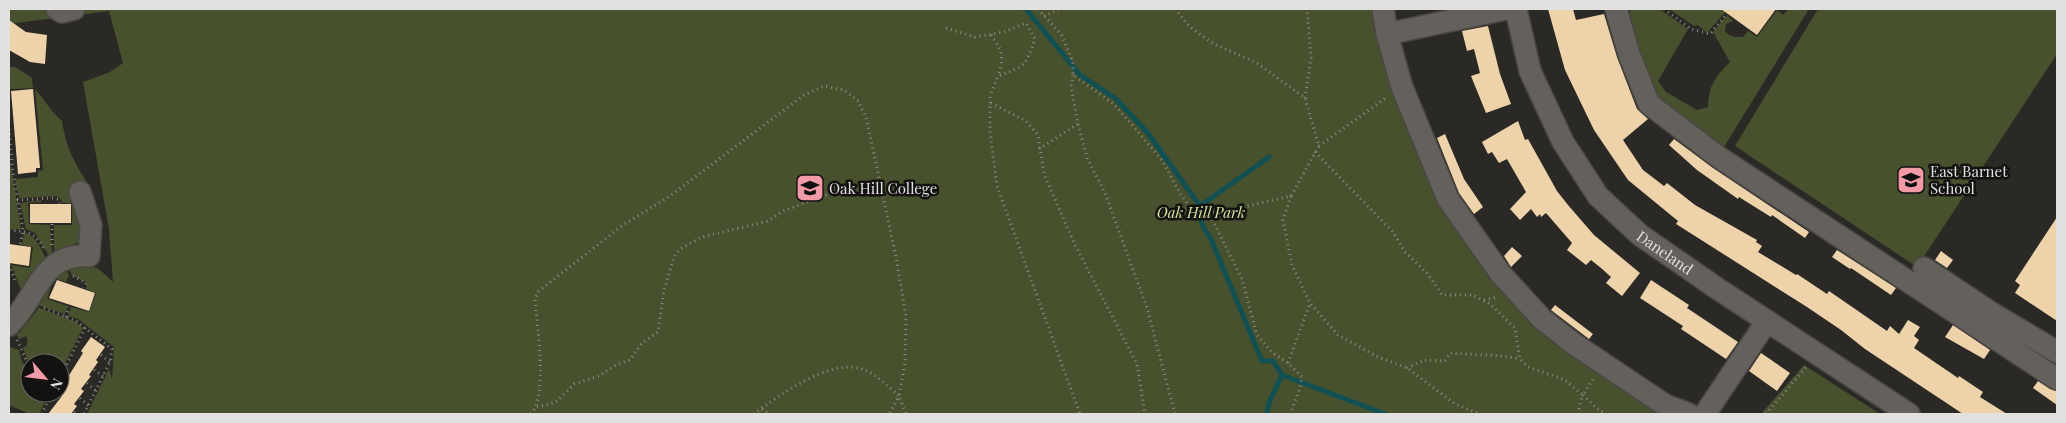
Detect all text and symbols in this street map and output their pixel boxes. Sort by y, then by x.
place label: East Barnet School [1930,161,2008,198]
school or university icon: East Barnet School [1896,165,1926,195]
school or university icon: Oak Hill College [795,173,825,203]
place label: Oak Hill College [829,178,937,198]
park label: Oak Hill Park [1157,202,1246,222]
street label: Daneland [1633,226,1697,279]
north arrow [20,353,70,403]
text: N [46,375,68,393]

